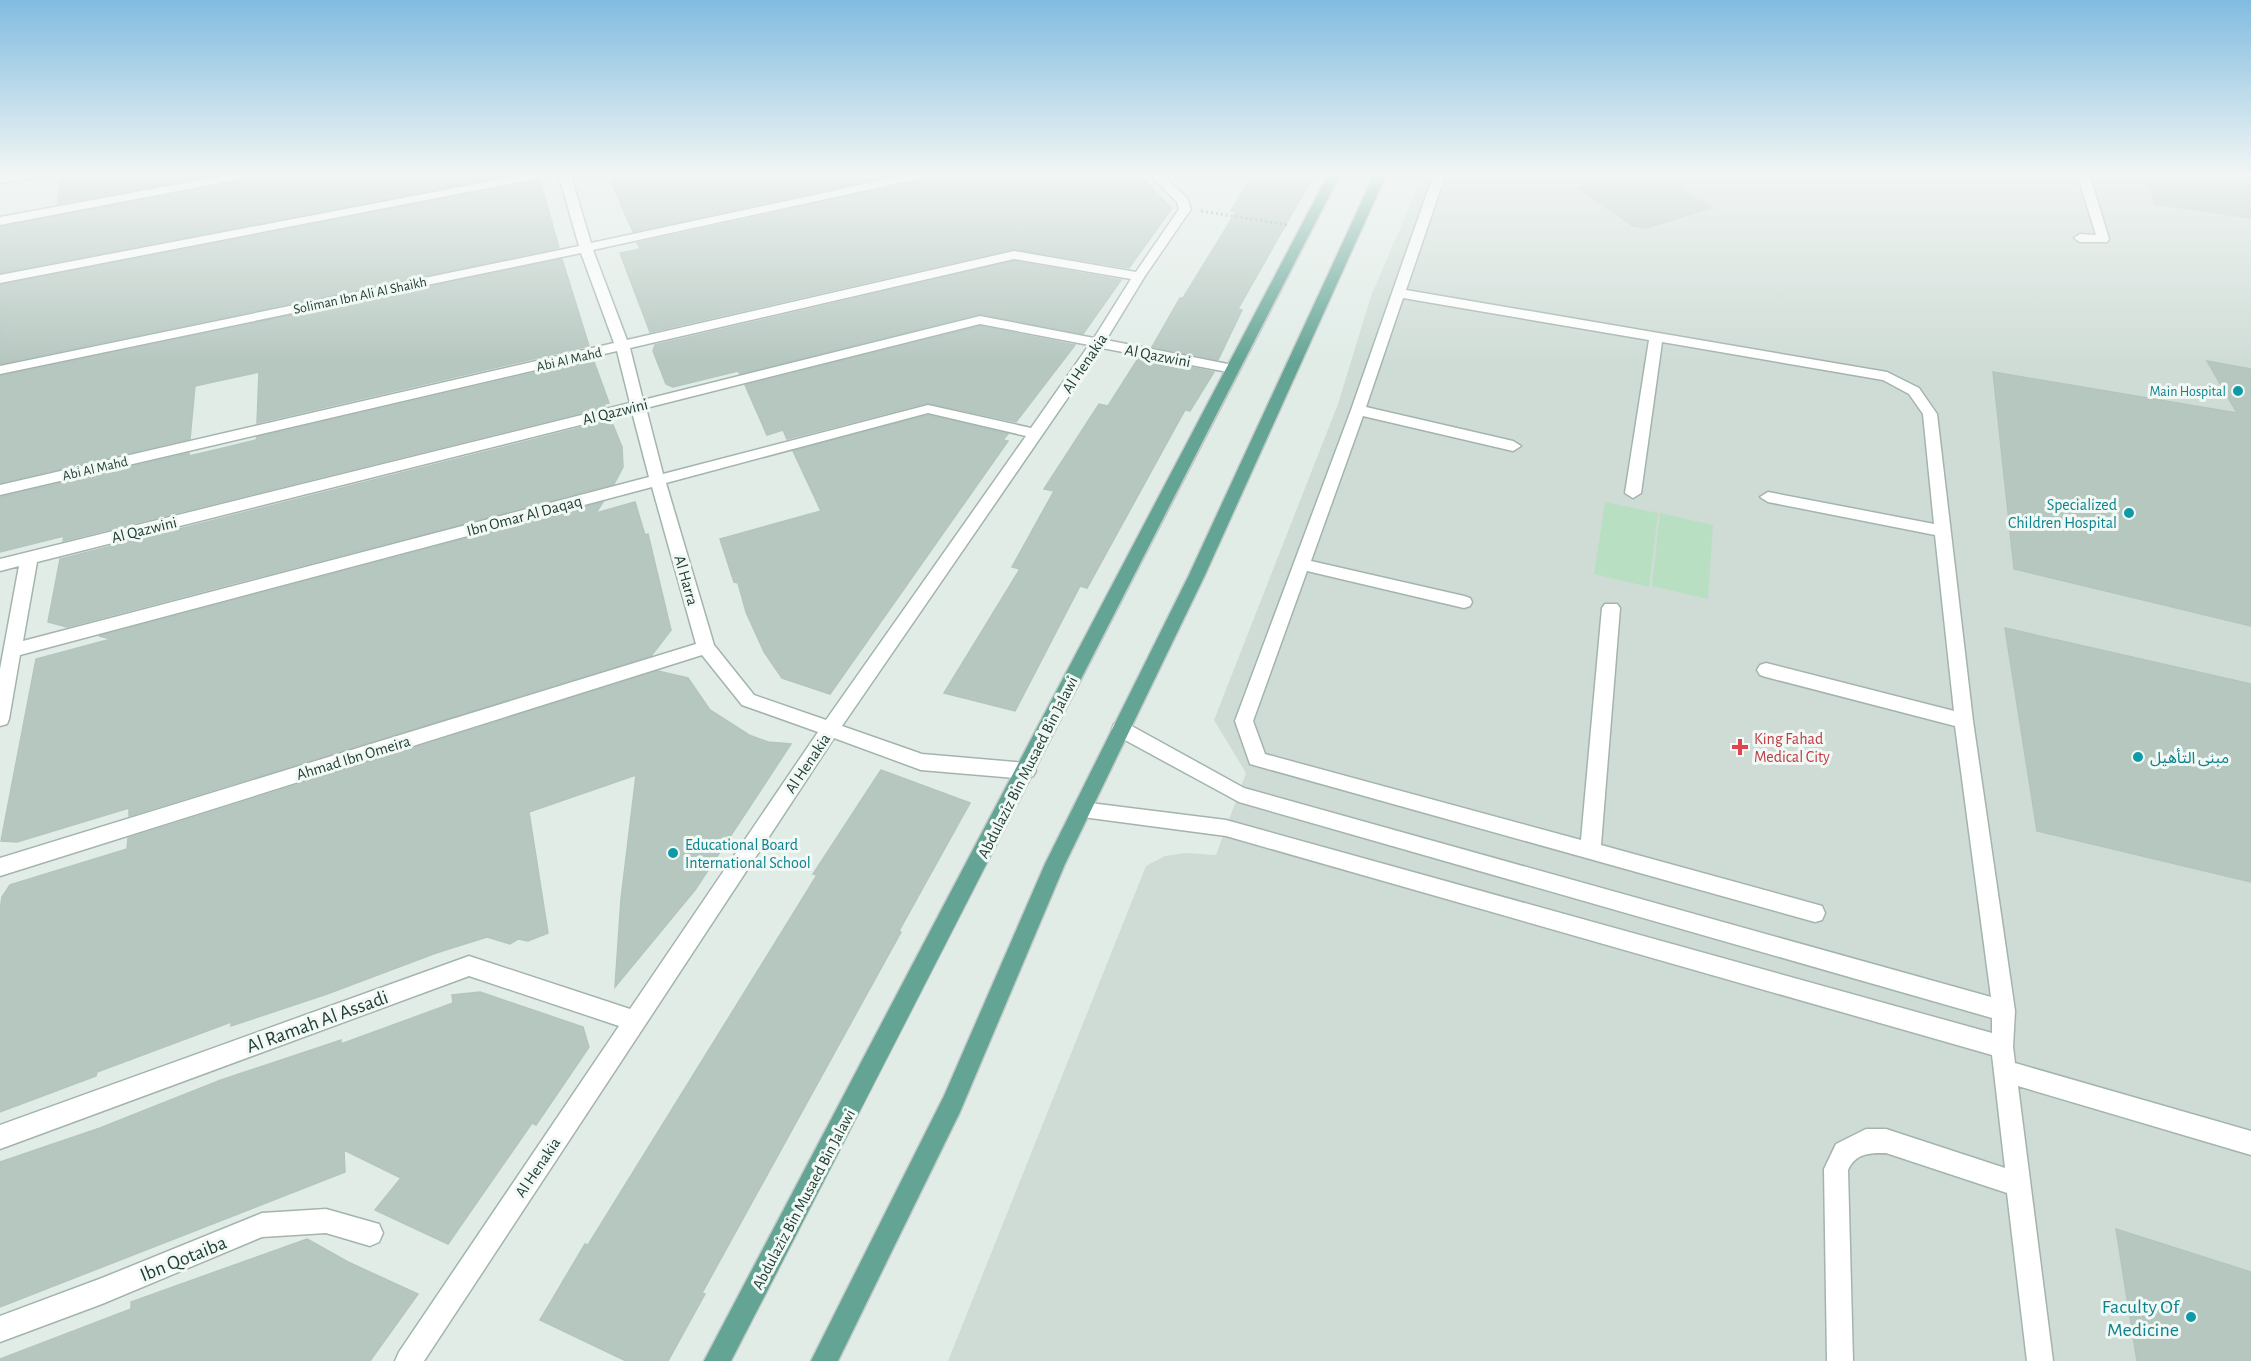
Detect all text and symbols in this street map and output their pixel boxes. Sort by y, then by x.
street label: Soliman Ibn Ali Al Shaikh [292,275,428,317]
street label: Al Henakia [1059,331,1110,396]
street label: Al Qazwini [1123,342,1192,371]
street label: Abi Al Mahd [535,346,603,374]
marker: Main Hospital [2231,384,2245,398]
place label: Main Hospital [2149,385,2226,399]
street label: Al Qazwini [581,396,650,429]
street label: Abi Al Mahd [61,455,129,483]
street label: Ibn Omar Al Daqaq [465,493,584,539]
place label: Specialized Children Hospital [2008,497,2117,531]
marker: Specialized Children Hospital [2122,506,2136,520]
street label: Al Qazwini [110,514,179,547]
street label: Al Harra [671,553,701,607]
street label: Abdulaziz Bin Musaed Bin Jalawi [975,674,1081,861]
street label: Al Henakia [782,731,833,796]
place label: King Fahad Medical City [1754,731,1830,766]
street label: Ahmad Ibn Omeira [294,733,412,783]
marker: King Fahad Medical City [1731,738,1749,756]
place label: مبنى التأهيل [2150,748,2229,767]
marker: مبنى التأهيل [2131,750,2145,764]
place label: Educational Board International School [685,837,811,871]
marker: Educational Board International School [666,846,680,860]
street label: Al Ramah Al Assadi [244,987,391,1057]
street label: Abdulaziz Bin Musaed Bin Jalawi [750,1107,858,1292]
street label: Al Henakia [512,1135,563,1200]
street label: Ibn Qotaiba [137,1232,230,1285]
place label: Faculty Of Medicine [2102,1297,2180,1340]
marker: Faculty Of Medicine [2184,1310,2198,1324]

